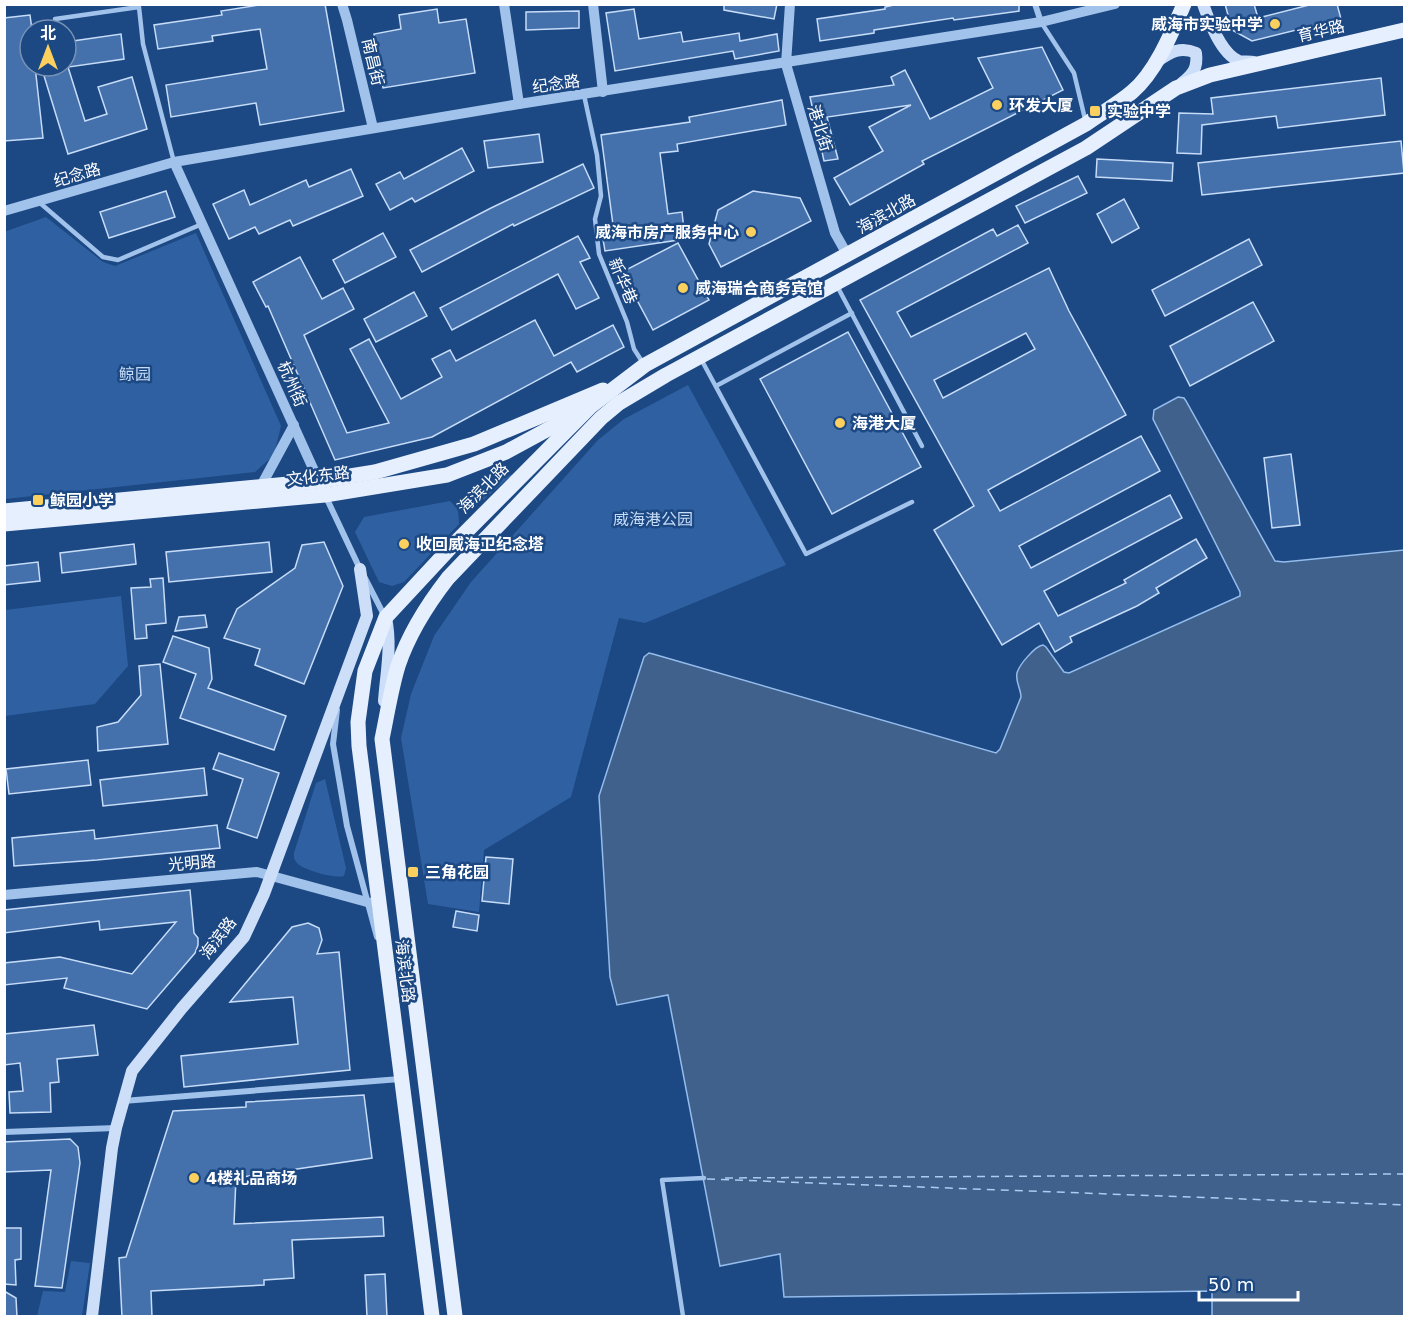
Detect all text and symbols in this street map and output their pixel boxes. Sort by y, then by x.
place label: 威海市实验中学 [1151,15,1263,34]
street label: 育华路 [1295,16,1347,46]
marker: 威海市实验中学 [1268,17,1282,31]
north arrow [18,18,78,78]
text: 北 [40,24,56,43]
street label: 南昌街 [358,36,388,88]
street label: 纪念路 [531,71,581,97]
place label: 环发大厦 [1009,96,1073,115]
marker: 环发大厦 [990,98,1004,112]
street label: 港北街 [804,102,836,154]
place label: 实验中学 [1107,102,1171,121]
marker: 实验中学 [1088,104,1102,118]
street label: 纪念路 [51,159,103,191]
street label: 海滨北路 [853,190,919,238]
place label: 威海市房产服务中心 [595,223,739,242]
marker: 威海市房产服务中心 [744,225,758,239]
street label: 新华巷 [605,255,641,307]
place label: 威海瑞合商务宾馆 [695,279,823,298]
marker: 威海瑞合商务宾馆 [676,281,690,295]
street label: 杭州街 [274,358,310,410]
park label: 鲸园 [119,365,151,384]
place label: 海港大厦 [852,414,916,433]
marker: 海港大厦 [833,416,847,430]
street label: 海滨北路 [454,459,512,517]
street label: 文化东路 [285,463,351,489]
place label: 鲸园小学 [50,491,114,510]
marker: 鲸园小学 [31,493,45,507]
park label: 威海港公园 [613,510,693,529]
place label: 收回威海卫纪念塔 [416,535,544,554]
marker: 收回威海卫纪念塔 [397,537,411,551]
street label: 光明路 [167,851,217,875]
place label: 三角花园 [425,863,489,882]
marker: 三角花园 [406,865,420,879]
street label: 海滨路 [196,913,240,963]
street label: 海滨北路 [392,938,418,1004]
place label: 4楼礼品商场 [206,1169,297,1188]
marker: 4楼礼品商场 [187,1171,201,1185]
scale bar [1199,1264,1298,1302]
text: 50 m [1208,1274,1254,1295]

